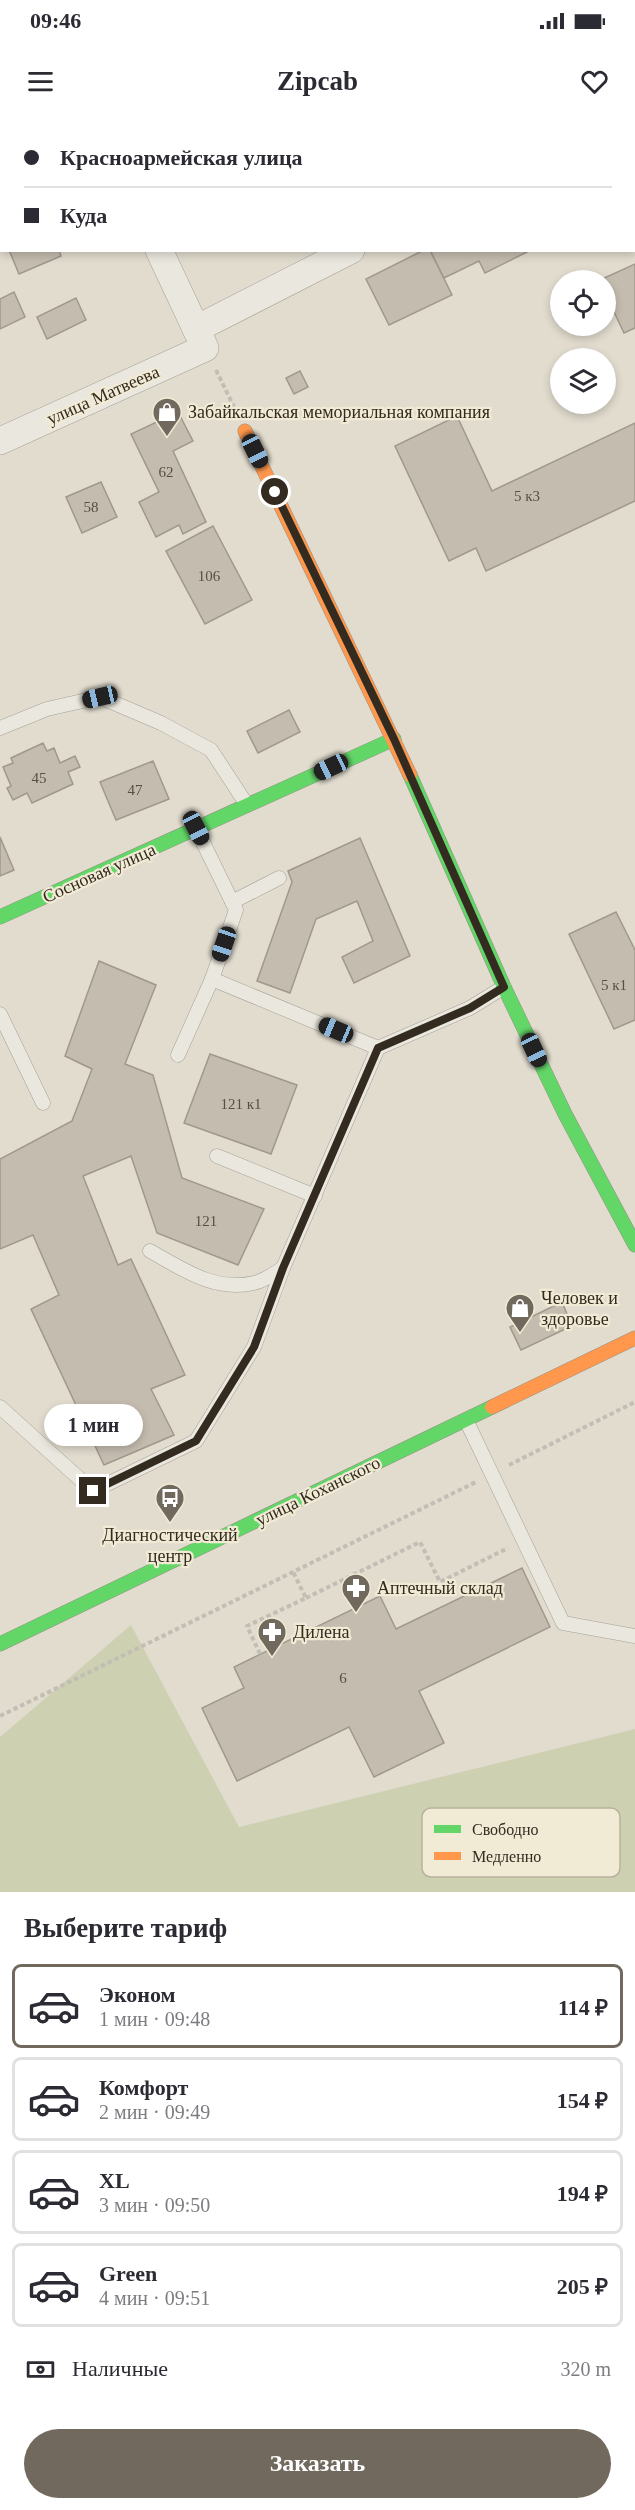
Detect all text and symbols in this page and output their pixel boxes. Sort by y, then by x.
text: 09:46 [30,8,81,33]
icon: menu [24,65,57,98]
icon: heart [578,65,611,98]
text: Zipcab [277,66,358,96]
text: Красноармейская улица [60,145,303,170]
text: Куда [60,203,107,228]
map controls [550,270,616,414]
button: locate [550,270,616,336]
button: layers [550,348,616,414]
street label: улица Матвеева [44,361,162,429]
shop icon: Забайкальская мемориальная компания [151,396,183,438]
place label: Забайкальская мемориальная компания [188,402,490,422]
car [239,431,271,471]
house number: 62 [159,464,174,480]
route start [261,478,288,505]
house number: 5 к3 [514,488,540,504]
house number: 58 [84,499,99,515]
house number: 106 [198,568,221,584]
car [80,684,120,710]
car [311,751,351,783]
house number: 45 [32,770,47,786]
house number: 47 [128,782,143,798]
car [180,808,212,848]
street label: Сосновая улица [39,839,159,907]
car [210,924,238,964]
house number: 5 к1 [601,977,627,993]
car [316,1015,356,1045]
car [518,1030,550,1070]
house number: 121 к1 [220,1096,262,1112]
house number: 121 [195,1213,217,1229]
place label: Человек и здоровье [541,1288,618,1329]
shop icon: Человек и здоровье [504,1292,536,1334]
callout: 1 мин [44,1404,142,1446]
text: 1 мин [68,1414,119,1436]
street label: улица Коханского [253,1452,383,1530]
route end [79,1477,106,1504]
bus stop icon: Диагностический центр [154,1482,186,1524]
place label: Диагностический центр [102,1525,238,1566]
pharmacy icon: Аптечный склад [340,1572,372,1614]
place label: Аптечный склад [377,1578,503,1598]
pharmacy icon: Дилена [256,1616,288,1658]
place label: Дилена [293,1622,350,1642]
house number: 6 [339,1670,347,1686]
legend [422,1808,620,1877]
text: Свободно [472,1821,539,1839]
text: Медленно [472,1848,541,1866]
text: Выберите тариф [24,1913,227,1943]
icon: car [27,1979,81,2033]
text: Эконом [99,1982,176,2007]
text: 114 ₽ [558,1995,608,2020]
text: 1 мин · 09:48 [99,2008,210,2030]
icon: car [27,2072,81,2126]
text: Комфорт [99,2075,188,2100]
text: 154 ₽ [557,2088,608,2113]
text: 2 мин · 09:49 [99,2101,210,2123]
icon: car [27,2165,81,2219]
text: XL [99,2168,130,2193]
text: 194 ₽ [557,2181,608,2206]
text: 3 мин · 09:50 [99,2194,210,2216]
icon: car [27,2258,81,2312]
text: Green [99,2261,157,2286]
text: 205 ₽ [557,2274,608,2299]
text: 4 мин · 09:51 [99,2287,210,2309]
icon: cash [24,2353,57,2386]
text: Наличные [72,2356,168,2381]
text: 320 m [560,2358,611,2380]
button: Заказать [24,2429,611,2498]

